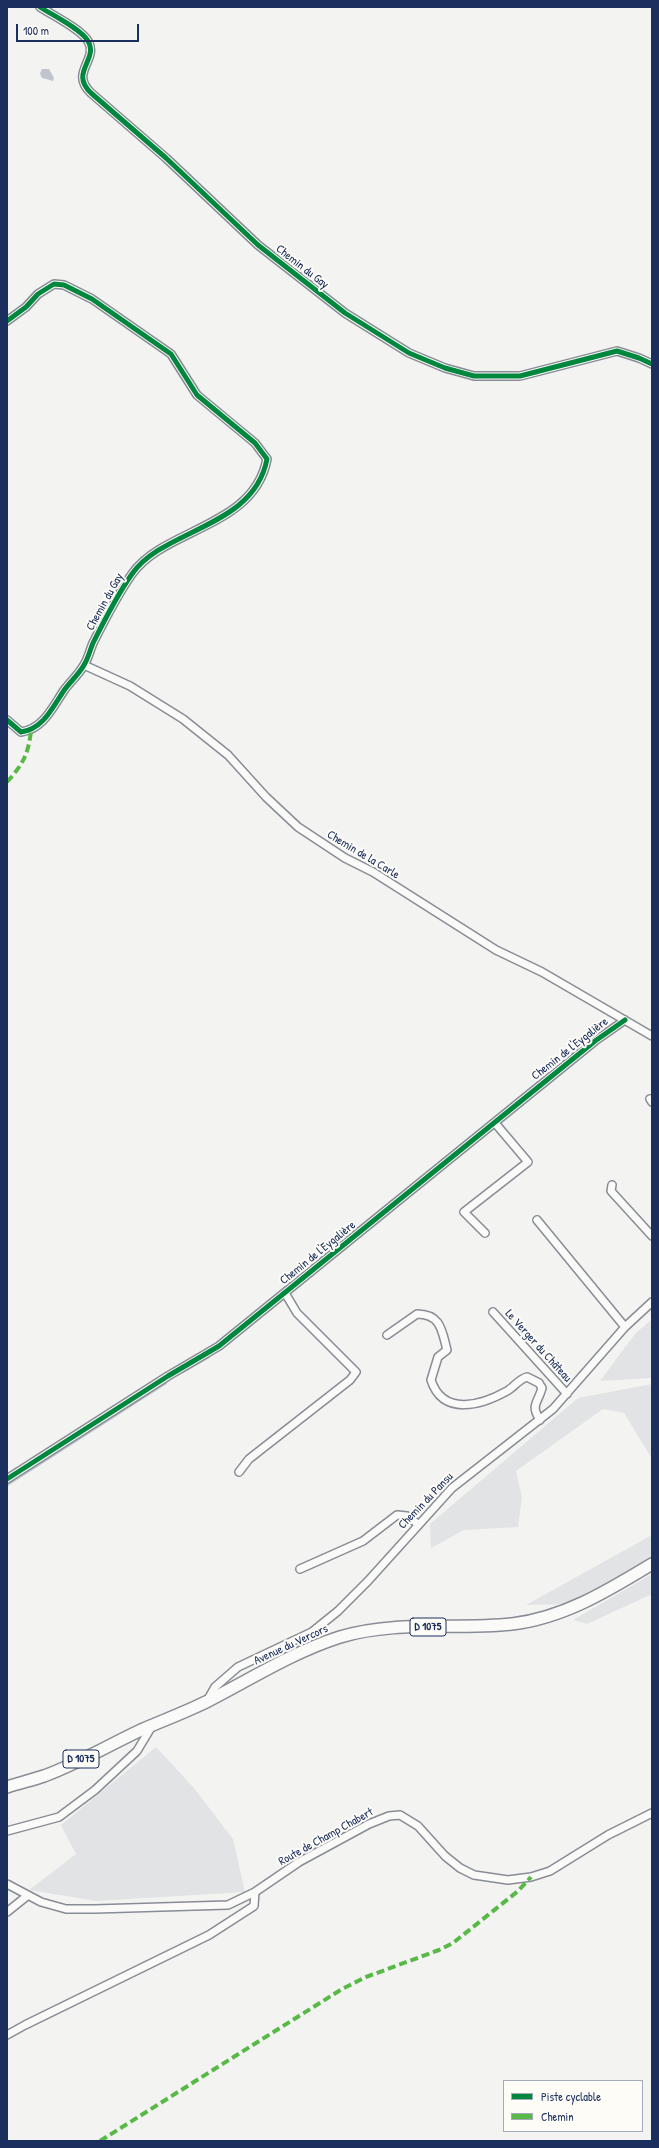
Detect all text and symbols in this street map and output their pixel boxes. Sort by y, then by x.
scale bar [18,16,141,42]
text: 100 m [23,22,49,39]
street label: Chemin du Gay [273,242,331,292]
street label: Chemin du Gay [83,571,127,633]
street label: Chemin de la Carle [324,828,402,882]
street label: Chemin de l'Eygalière [529,1015,611,1083]
street label: Chemin de l'Eygalière [277,1218,359,1288]
street label: Le Verger du Château [502,1307,574,1385]
street label: Chemin du Pansu [395,1470,457,1532]
road number: D 1075 [410,1618,446,1636]
street label: Avenue du Vercors [252,1622,330,1668]
road number: D 1075 [63,1750,99,1768]
street label: Route de Champ Chabert [276,1805,376,1869]
legend [503,2080,643,2132]
text: Piste cyclable [541,2088,601,2105]
text: Chemin [541,2108,574,2125]

